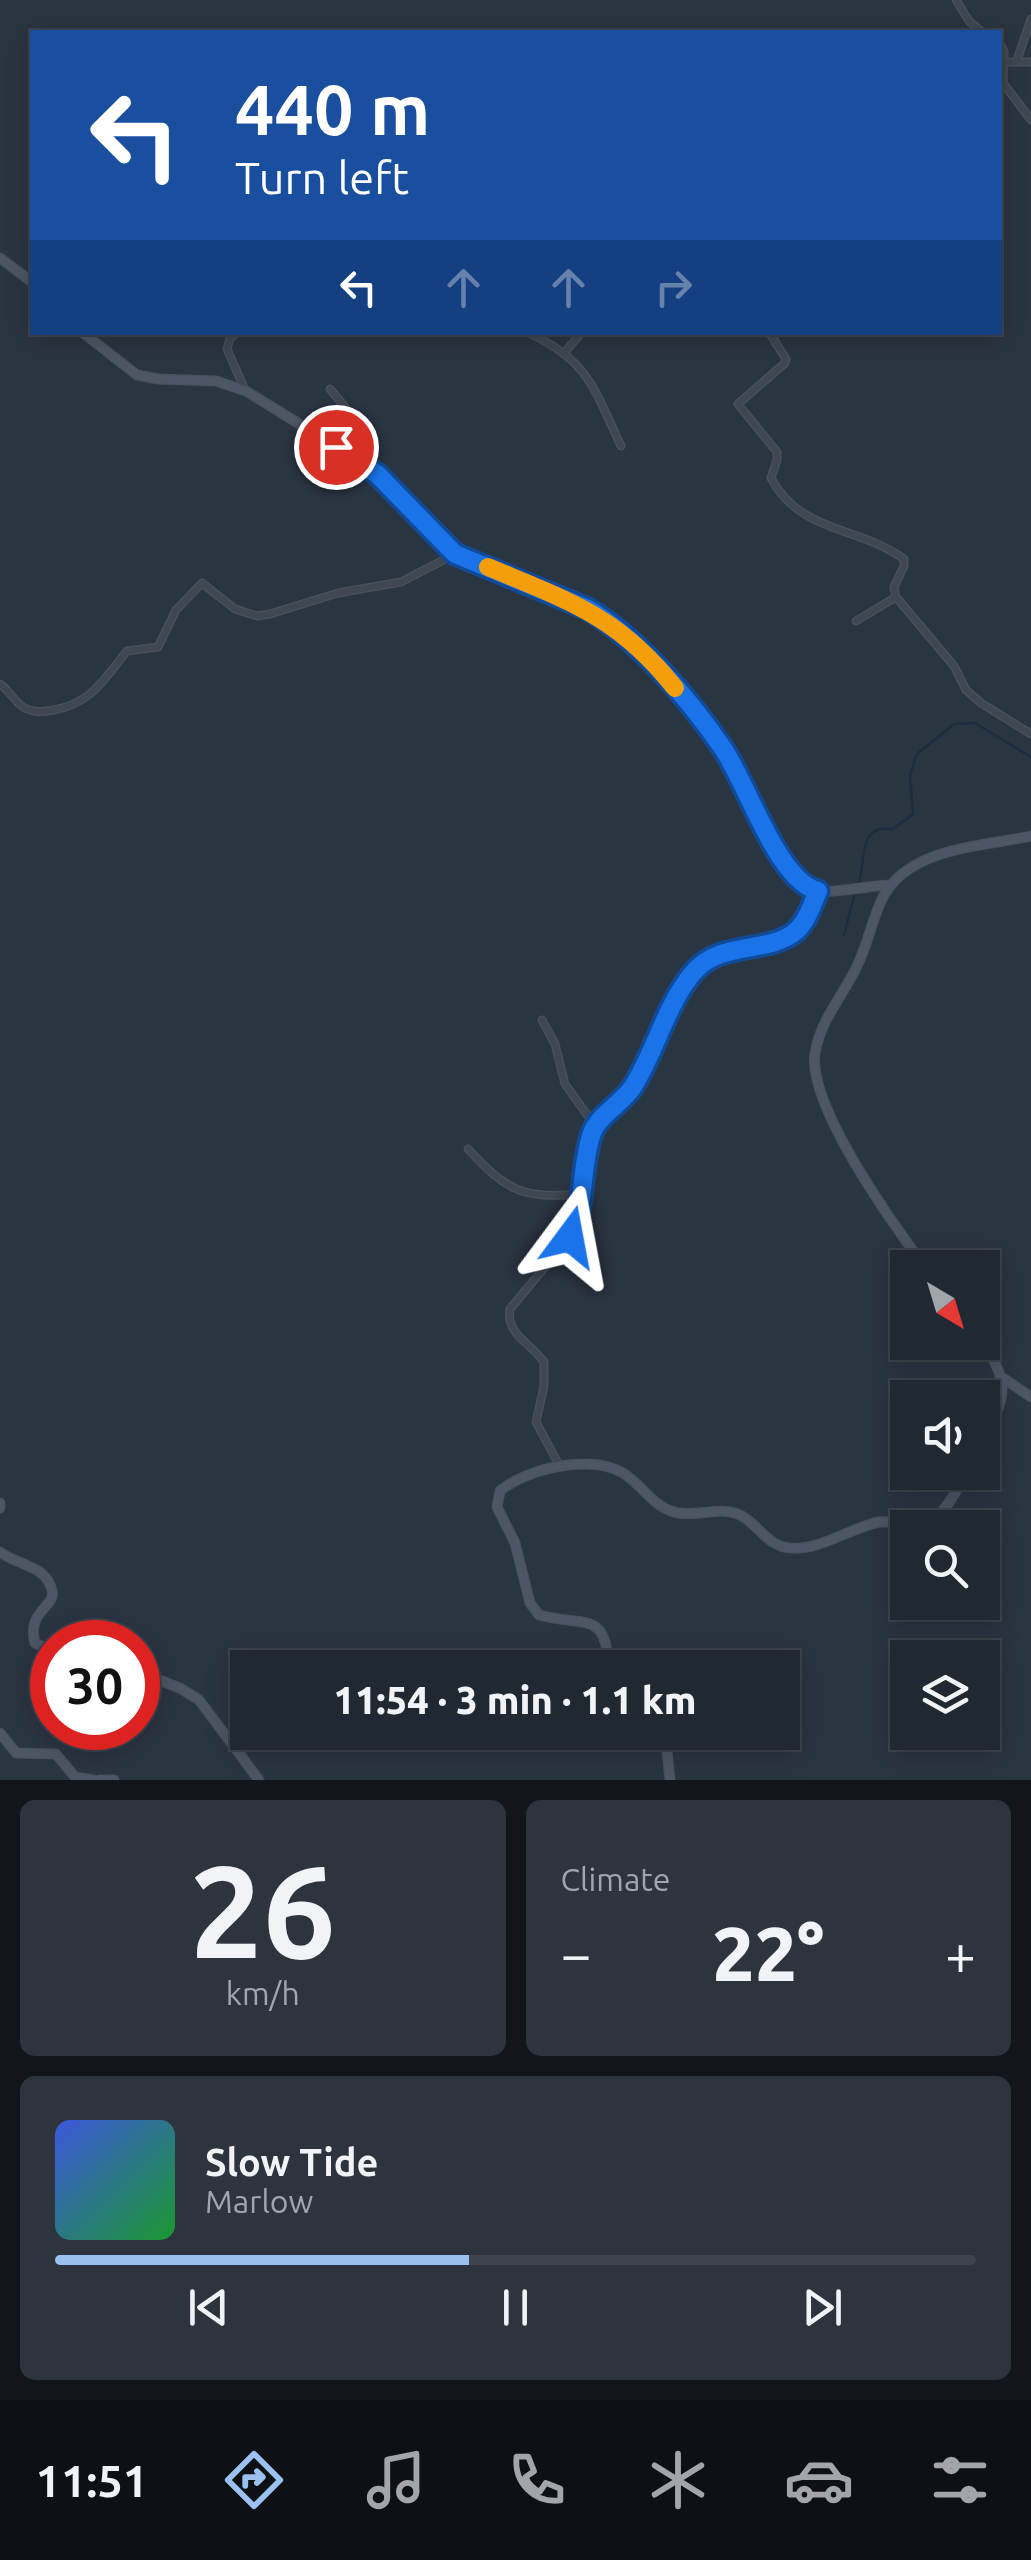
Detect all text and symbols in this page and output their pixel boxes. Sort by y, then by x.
icon: left [70,70,200,200]
text: 440 m [235,70,430,148]
text: Turn left [235,152,409,203]
icon: left [331,260,386,315]
icon: ahead [436,260,491,315]
icon: ahead [541,260,596,315]
icon: right [646,260,701,315]
pin [294,405,379,490]
icon: arrive [309,420,364,475]
position arrow [518,1185,622,1289]
north arrow [890,1250,1000,1360]
map controls [890,1250,1000,1750]
button: sound [890,1380,1000,1490]
button: search [890,1510,1000,1620]
speed limit sign: 30 [30,1620,160,1750]
button: layers [890,1640,1000,1750]
text: 11:54 · 3 min · 1.1 km [333,1679,697,1721]
text: 26 [189,1837,336,1983]
text: Climate [561,1861,671,1897]
text: 22° [712,1911,824,1995]
text: − [561,1923,592,1984]
text: + [945,1923,976,1984]
text: km/h [226,1975,300,2011]
text: Slow Tide [205,2141,378,2183]
text: Marlow [205,2183,313,2219]
icon: previous [181,2280,236,2335]
icon: pause [488,2280,543,2335]
icon: next [795,2280,850,2335]
icon: directions [219,2445,289,2515]
icon: music [361,2445,431,2515]
icon: phone [502,2445,572,2515]
icon: climate [643,2445,713,2515]
icon: car [784,2445,854,2515]
icon: filters [925,2445,995,2515]
text: 11:51 [36,2455,148,2506]

